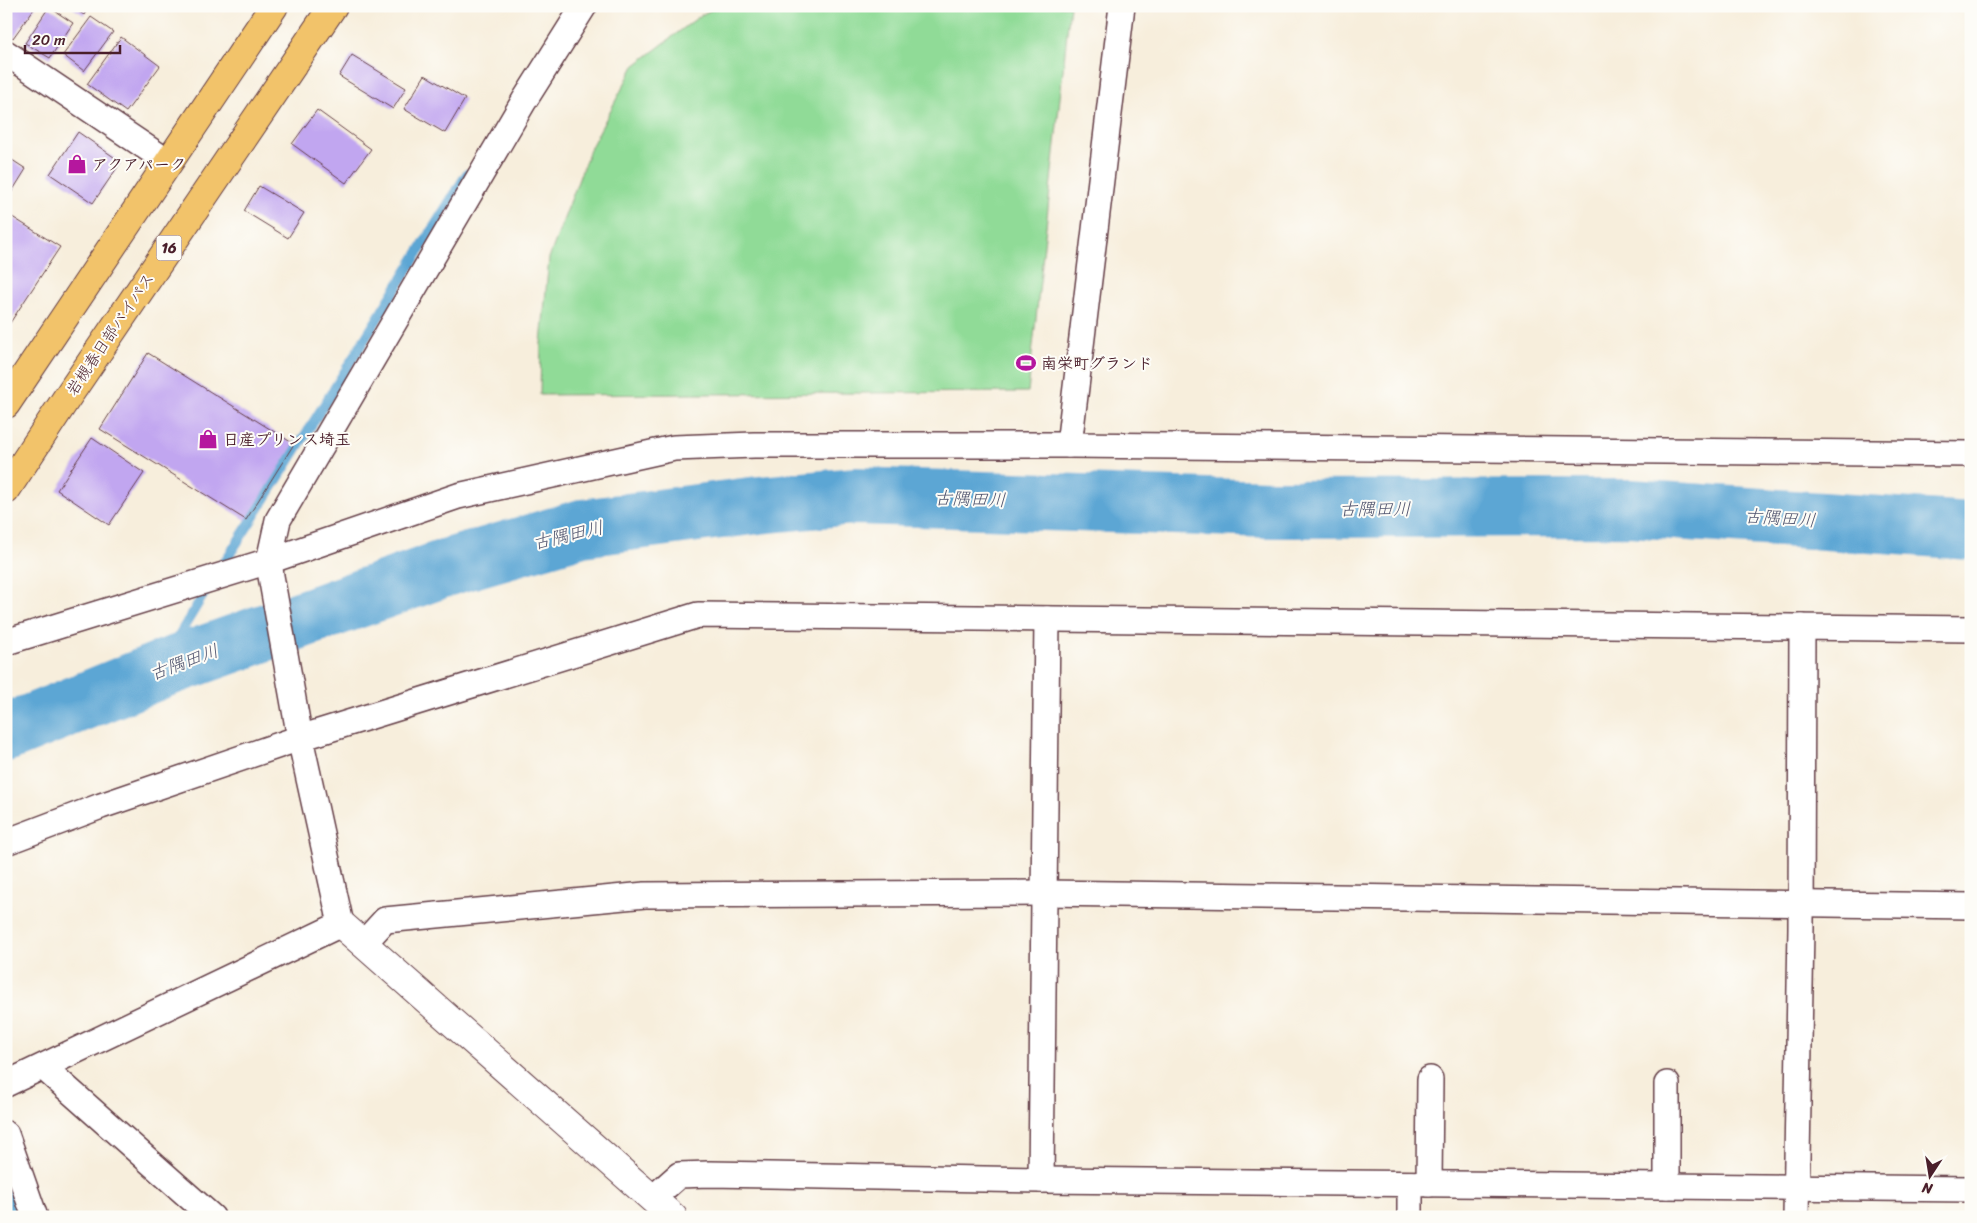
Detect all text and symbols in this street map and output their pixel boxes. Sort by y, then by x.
scale bar [25,22,120,54]
text: 20 m [32,27,66,53]
place label: アクアパーク [92,150,186,179]
shop icon: アクアパーク [66,153,88,175]
road number: 16 [156,236,182,260]
street label: 岩槻春日部バイパス [58,266,162,402]
place label: 南栄町グランド [1041,349,1153,378]
sports icon: 南栄町グランド [1015,352,1037,374]
place label: 日産プリンス埼玉 [223,425,351,454]
shop icon: 日産プリンス埼玉 [197,428,219,450]
water label: 古隅田川 [933,482,1007,516]
water label: 古隅田川 [1339,493,1411,525]
water label: 古隅田川 [1743,500,1817,536]
water label: 古隅田川 [529,511,607,559]
water label: 古隅田川 [145,635,223,689]
north arrow [1904,1150,1954,1200]
text: N [1920,1175,1936,1202]

